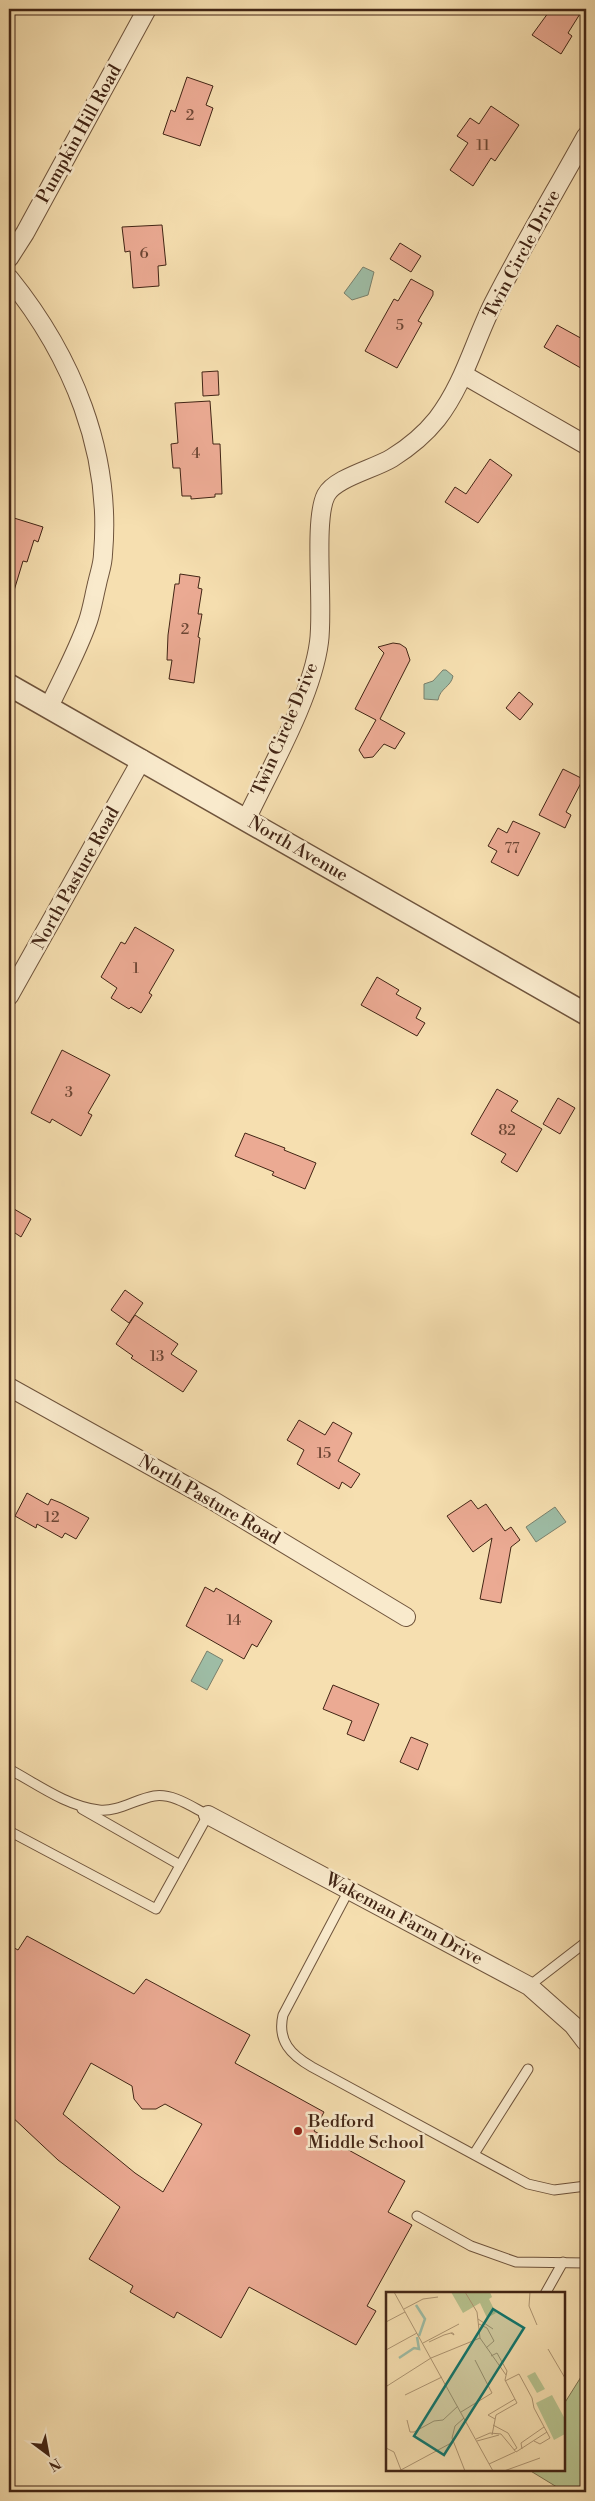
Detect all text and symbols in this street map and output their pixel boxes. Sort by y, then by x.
street label: Pumpkin Hill Road [31,60,127,207]
house number: 2 [186,106,194,125]
house number: 11 [476,136,490,155]
street label: Twin Circle Drive [478,186,566,322]
house number: 6 [139,244,149,263]
house number: 5 [396,316,404,335]
house number: 4 [192,444,201,463]
house number: 2 [181,620,189,639]
street label: Twin Circle Drive [247,659,323,799]
street label: North Pasture Road [27,802,125,954]
street label: North Avenue [244,811,352,887]
house number: 77 [504,839,520,858]
house number: 1 [133,959,140,978]
house number: 3 [65,1083,73,1102]
house number: 82 [498,1121,516,1140]
house number: 13 [150,1347,164,1366]
house number: 15 [317,1444,331,1463]
street label: North Pasture Road [134,1450,285,1550]
house number: 12 [44,1508,60,1527]
house number: 14 [227,1611,241,1630]
street label: Wakeman Farm Drive [320,1867,487,1970]
place label: Bedford Middle School [307,2110,425,2154]
marker: Bedford Middle School [292,2125,304,2137]
inset map [386,2292,565,2471]
north arrow [22,2428,72,2478]
text: N [45,2454,64,2475]

